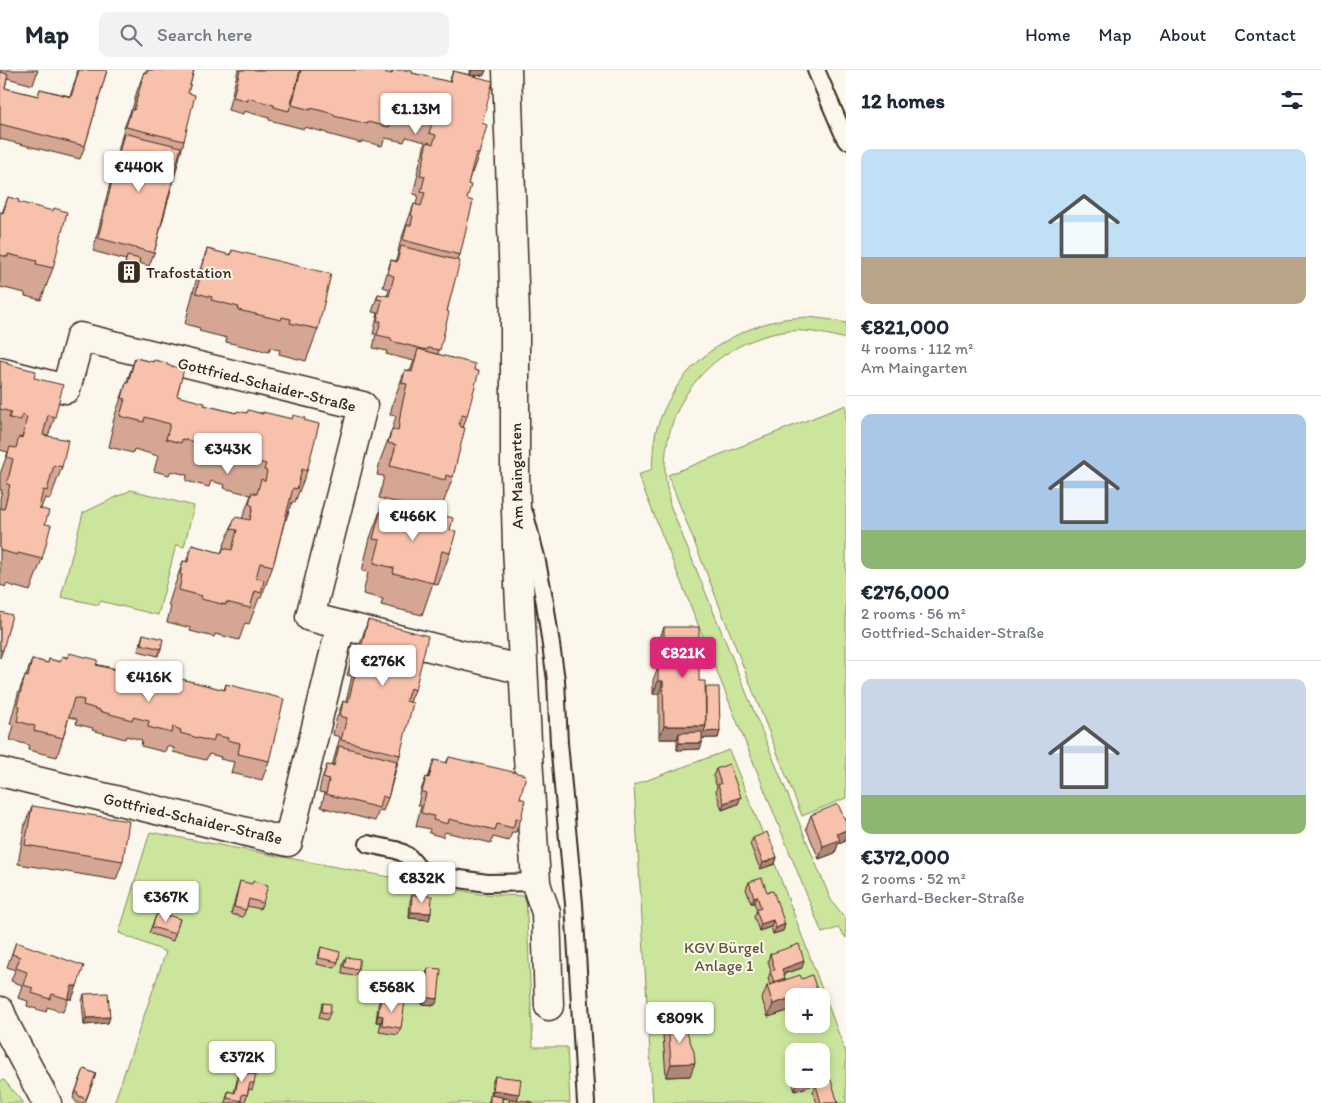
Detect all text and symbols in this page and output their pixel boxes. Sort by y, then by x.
search box [99,12,449,57]
text: Map [25,20,69,49]
icon: search [117,21,145,49]
text: Search here [157,23,252,46]
text: Home [1025,24,1071,46]
text: Map [1099,24,1132,46]
text: About [1160,24,1206,46]
text: Contact [1234,24,1296,46]
icon: filters [1278,86,1306,114]
text: 12 homes [861,88,945,113]
pin: €1.13M [375,92,457,135]
text: €1.13M [391,99,441,118]
pin: €440K [104,150,174,193]
text: €440K [115,157,163,176]
icon: home [1039,181,1129,271]
building icon: Trafostation [116,259,142,285]
place label: Trafostation [146,263,231,282]
text: €821,000 [861,314,949,339]
text: 4 rooms · 112 m² [861,339,973,358]
street label: Gottfried-Schaider-Straße [176,353,358,416]
text: Am Maingarten [861,358,967,377]
street label: Am Maingarten [506,423,527,529]
pin: €343K [193,432,263,475]
text: €343K [205,439,251,458]
icon: home [1039,447,1129,537]
pin: €466K [378,500,448,542]
text: €466K [390,506,436,525]
text: €276,000 [861,579,949,604]
text: 2 rooms · 56 m² [861,604,966,623]
text: Gottfried-Schaider-Straße [861,623,1044,642]
pin: €821K [648,636,718,679]
text: €821K [661,643,705,662]
pin: €276K [348,644,418,687]
text: €276K [361,651,405,670]
pin: €416K [114,660,184,703]
text: €416K [127,667,171,686]
icon: home [1039,712,1129,802]
street label: Gottfried-Schaider-Straße [102,789,284,848]
text: €372,000 [861,844,950,869]
pin: €832K [387,862,457,904]
text: €832K [399,868,445,887]
text: 2 rooms · 52 m² [861,869,966,888]
pin: €367K [131,880,201,923]
text: €367K [144,887,188,906]
text: Gerhard-Becker-Straße [861,888,1024,907]
park label: KGV Bürgel Anlage 1 [684,938,765,975]
pin: €568K [357,970,427,1013]
text: €568K [370,977,415,996]
map controls [785,988,830,1088]
button: + [785,988,830,1033]
pin: €809K [645,1002,715,1044]
text: €809K [657,1008,703,1027]
pin: €372K [207,1040,277,1083]
button: − [785,1043,830,1088]
text: €372K [220,1047,264,1066]

